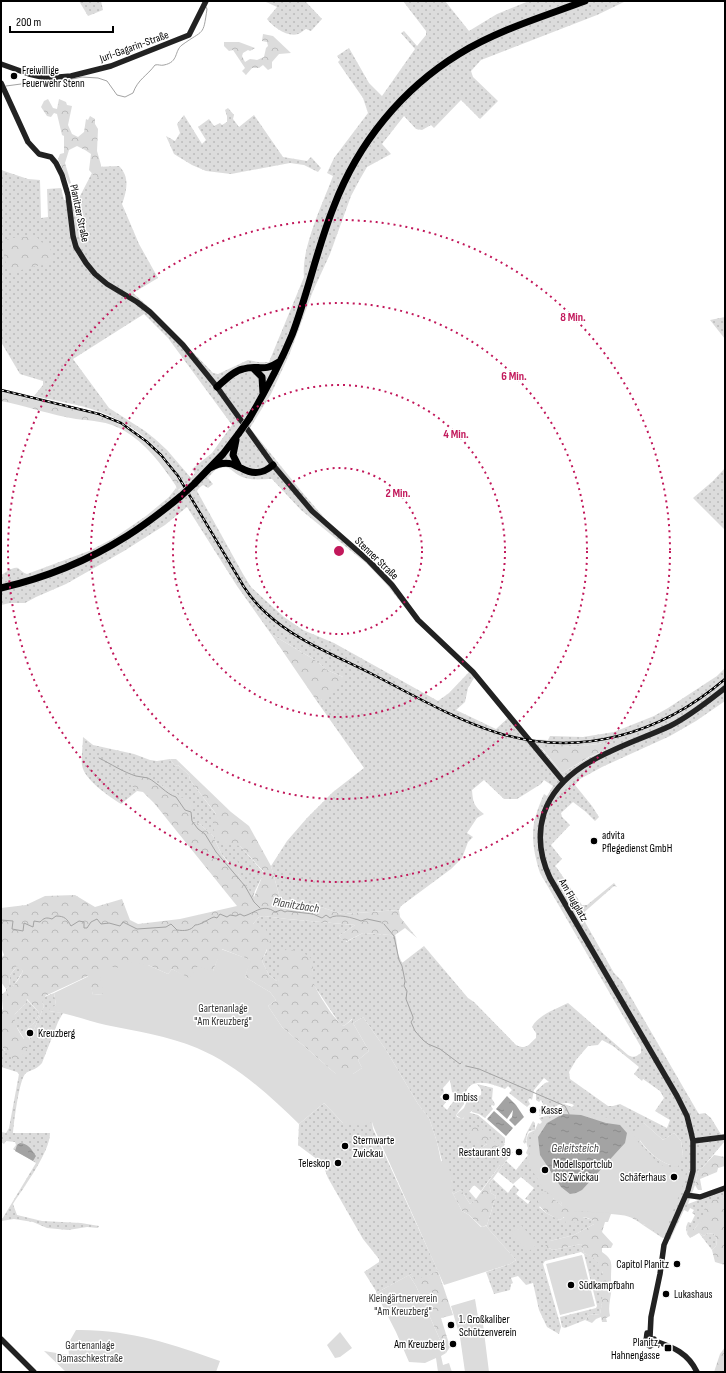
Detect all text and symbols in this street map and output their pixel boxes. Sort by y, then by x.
scale bar [10,8,113,34]
text: 200 m [16,15,42,30]
street label: Juri-Gagarin-Straße [97,28,170,65]
place label: Freiwillige Feuerwehr Stenn [22,64,85,90]
marker: Freiwillige Feuerwehr Stenn [9,71,19,81]
street label: Planitzer Straße [67,183,92,243]
text: 8 Min. [560,310,586,325]
text: 6 Min. [501,369,527,384]
text: 4 Min. [443,427,469,442]
text: 2 Min. [385,486,411,501]
street label: Stenner Straße [352,534,401,582]
centre of rings [332,544,346,558]
place label: advita Pflegedienst GmbH [602,829,672,855]
marker: advita Pflegedienst GmbH [589,836,599,846]
street label: Am Flugplatz [556,876,591,924]
water label: Planitzbach [272,894,320,917]
park label: Gartenanlage "Am Kreuzberg" [194,1002,252,1028]
place label: Kreuzberg [38,1027,76,1040]
marker: Kreuzberg [25,1028,35,1038]
place label: Imbiss [454,1091,478,1104]
marker: Imbiss [441,1092,451,1102]
place label: Kasse [541,1104,562,1117]
marker: Kasse [528,1105,538,1115]
place label: Sternwarte Zwickau [353,1134,395,1160]
marker: Sternwarte Zwickau [340,1141,350,1151]
water label: Geleitsteich [551,1141,599,1156]
place label: Restaurant 99 [459,1146,511,1159]
marker: Restaurant 99 [514,1147,524,1157]
place label: Teleskop [298,1157,330,1170]
marker: Teleskop [333,1158,343,1168]
place label: Modellsportclub ISIS Zwickau [553,1158,613,1184]
marker: Modellsportclub ISIS Zwickau [540,1165,550,1175]
place label: Schäferhaus [620,1171,666,1184]
marker: Schäferhaus [669,1172,679,1182]
place label: Capitol Planitz [616,1258,669,1271]
marker: Capitol Planitz [672,1259,682,1269]
place label: Südkampfbahn [579,1279,635,1292]
marker: Südkampfbahn [566,1280,576,1290]
place label: Lukashaus [674,1288,713,1301]
marker: Lukashaus [661,1289,671,1299]
park label: Kleingärtnerverein "Am Kreuzberg" [369,1292,438,1318]
place label: 1. Großkaliber Schützenverein [459,1313,517,1339]
marker: 1. Großkaliber Schützenverein [446,1320,456,1330]
place label: Planitz, Hahnengasse [611,1336,660,1362]
place label: Am Kreuzberg [393,1338,446,1351]
park label: Gartenanlage Damaschkestraße [57,1339,123,1365]
marker: Am Kreuzberg [448,1339,458,1349]
marker: Planitz, Hahnengasse [663,1343,673,1353]

